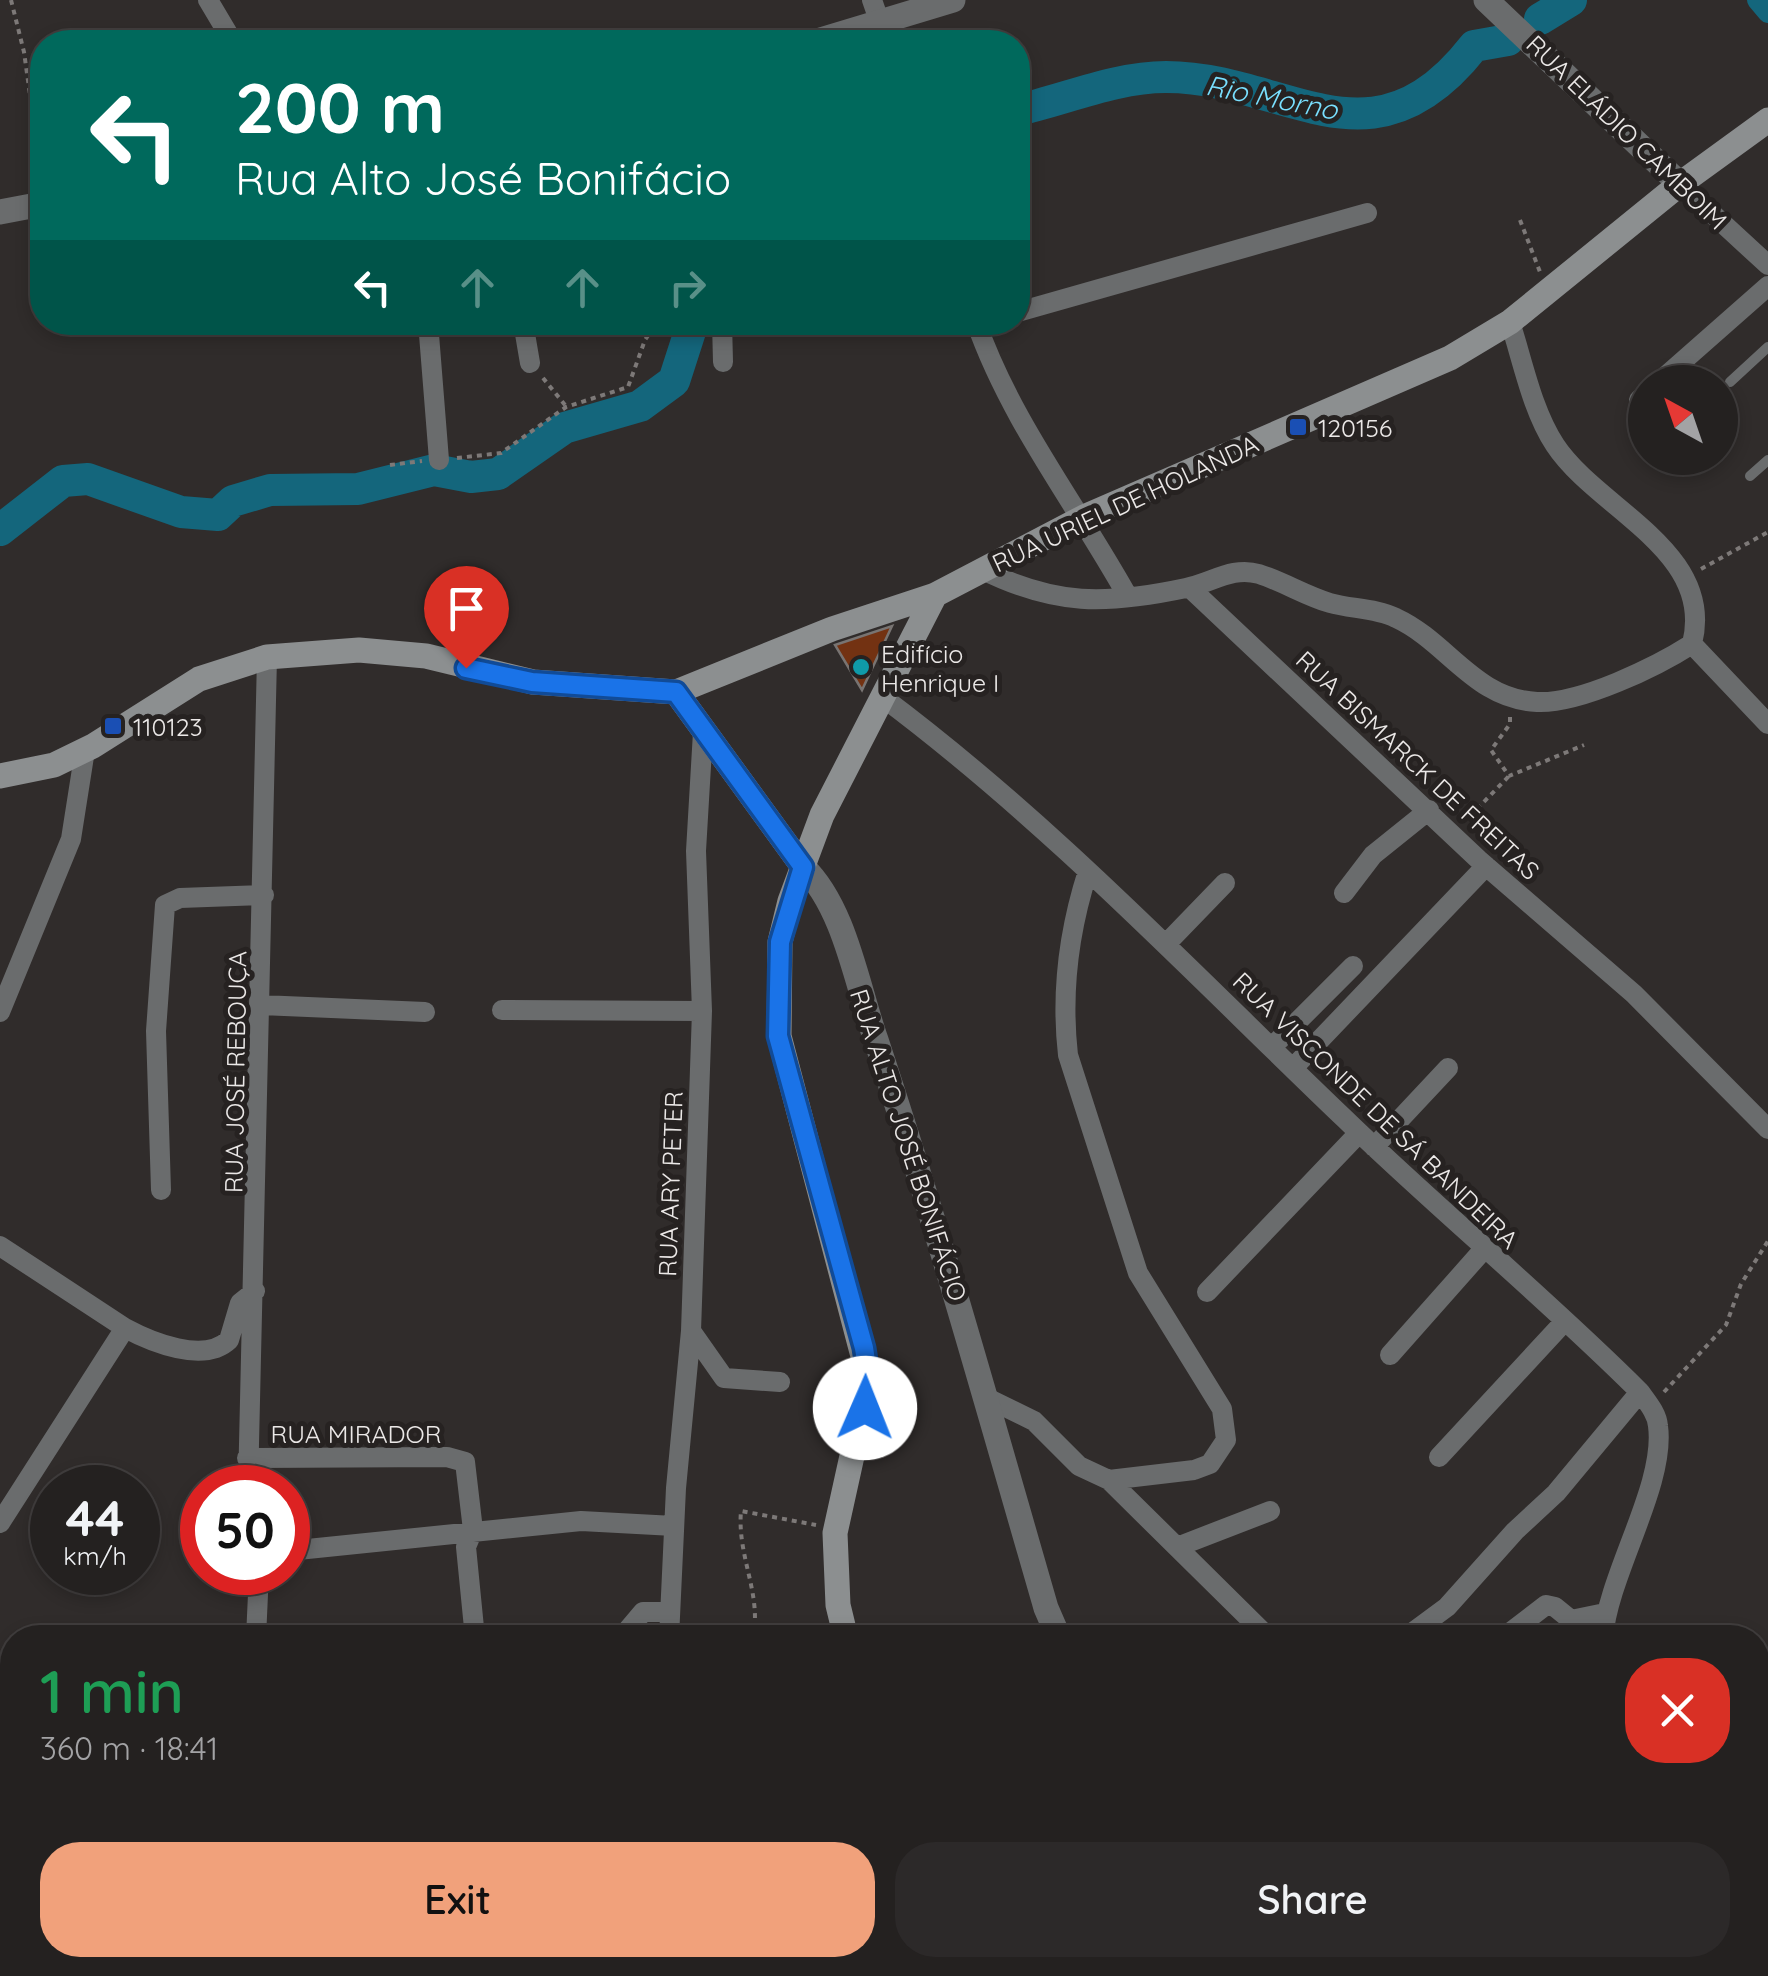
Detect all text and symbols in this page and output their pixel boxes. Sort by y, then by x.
street label: RUA ELÁDIO CAMBOIM [1520,28,1734,236]
text: 200 m [235,63,445,151]
water label: Rio Morno [1203,67,1342,127]
icon: left [70,70,200,200]
text: Rua Alto José Bonifácio [235,150,731,206]
icon: left [345,260,400,315]
icon: ahead [450,260,505,315]
icon: ahead [555,260,610,315]
icon: right [660,260,715,315]
north arrow [1628,365,1738,475]
map controls [1628,365,1738,475]
place label: 120156 [1318,412,1392,443]
marker: 120156 [1287,416,1309,438]
street label: RUA URIEL DE HOLANDA [987,428,1263,578]
pin [424,566,509,669]
icon: arrive [439,581,494,636]
place label: Edifício Henrique I [881,638,999,698]
street label: RUA BISMARCK DE FREITAS [1290,644,1546,886]
marker: Edifício Henrique I [850,656,872,678]
place label: 110123 [133,711,203,742]
marker: 110123 [102,715,124,737]
street label: RUA JOSÉ REBOUÇA [217,951,253,1193]
street label: RUA VISCONDE DE SÁ BANDEIRA [1227,965,1525,1255]
street label: RUA ALTO JOSÉ BONIFÁCIO [844,985,974,1305]
street label: RUA ARY PETER [651,1091,689,1277]
position arrow [813,1356,917,1460]
street label: RUA MIRADOR [271,1418,441,1449]
speed limit sign: 50 [180,1465,310,1595]
text: 44 [66,1486,124,1549]
text: km/h [63,1540,127,1571]
text: 1 min [40,1653,184,1728]
button: close [1625,1658,1730,1763]
text: 360 m · 18:41 [40,1728,218,1768]
button: Exit [40,1842,875,1957]
button: Share [895,1842,1730,1957]

